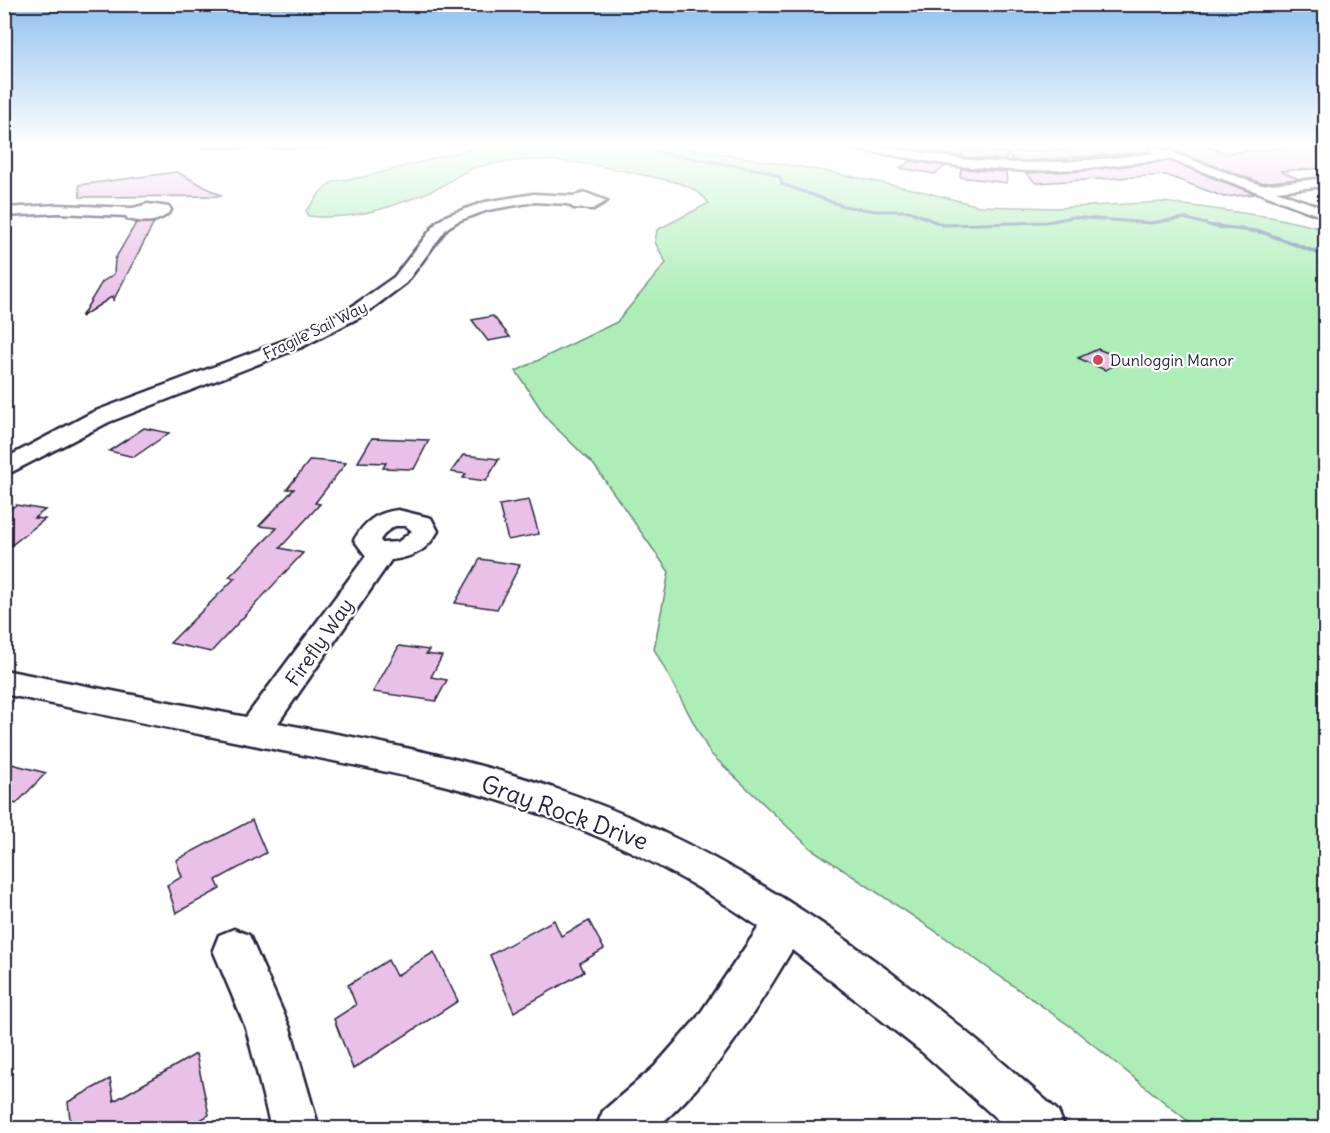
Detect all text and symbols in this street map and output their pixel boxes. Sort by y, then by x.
street label: Fragile Sail Way [260,296,370,364]
place label: Dunloggin Manor [1110,350,1234,370]
marker: Dunloggin Manor [1091,353,1105,367]
street label: Firefly Way [280,593,358,691]
street label: Gray Rock Drive [478,768,652,856]

